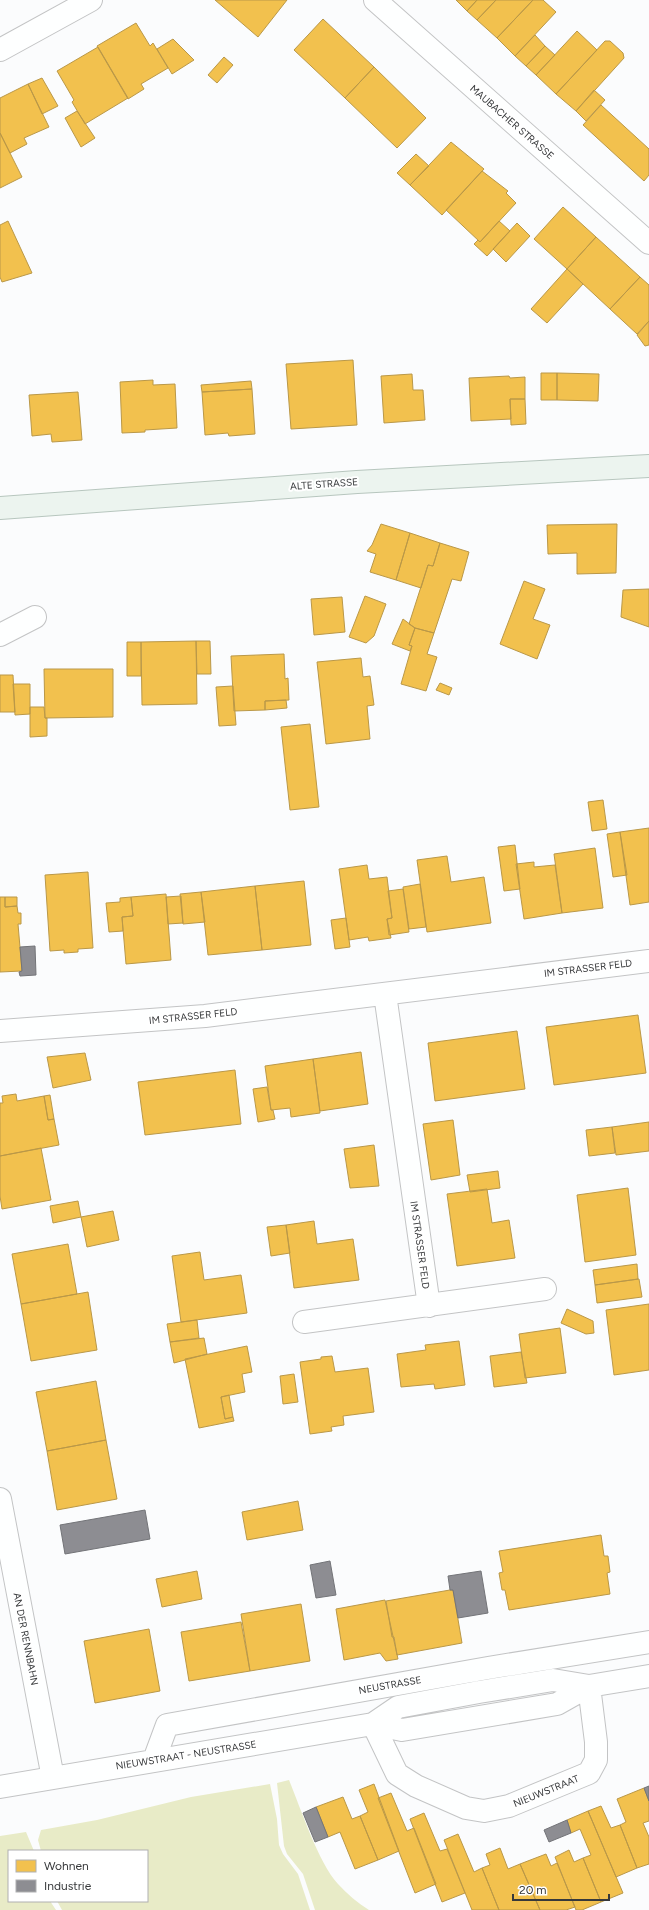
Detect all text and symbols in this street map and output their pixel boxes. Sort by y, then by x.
street label: MAUBACHER STRASSE [467,82,557,162]
street label: ALTE STRASSE [290,475,358,493]
street label: IM STRASSER FELD [543,956,633,980]
street label: IM STRASSER FELD [148,1005,238,1027]
street label: IM STRASSER FELD [407,1200,433,1290]
street label: AN DER RENNBAHN [11,1591,41,1687]
street label: NEUSTRASSE [358,1673,423,1697]
street label: NIEUWSTRAAT - NEUSTRASSE [115,1737,257,1773]
street label: NIEUWSTRAAT [511,1772,581,1810]
legend [8,1850,148,1902]
text: Wohnen [44,1859,89,1873]
scale bar [513,1876,609,1902]
text: Industrie [44,1879,92,1893]
text: 20 m [519,1883,547,1897]

